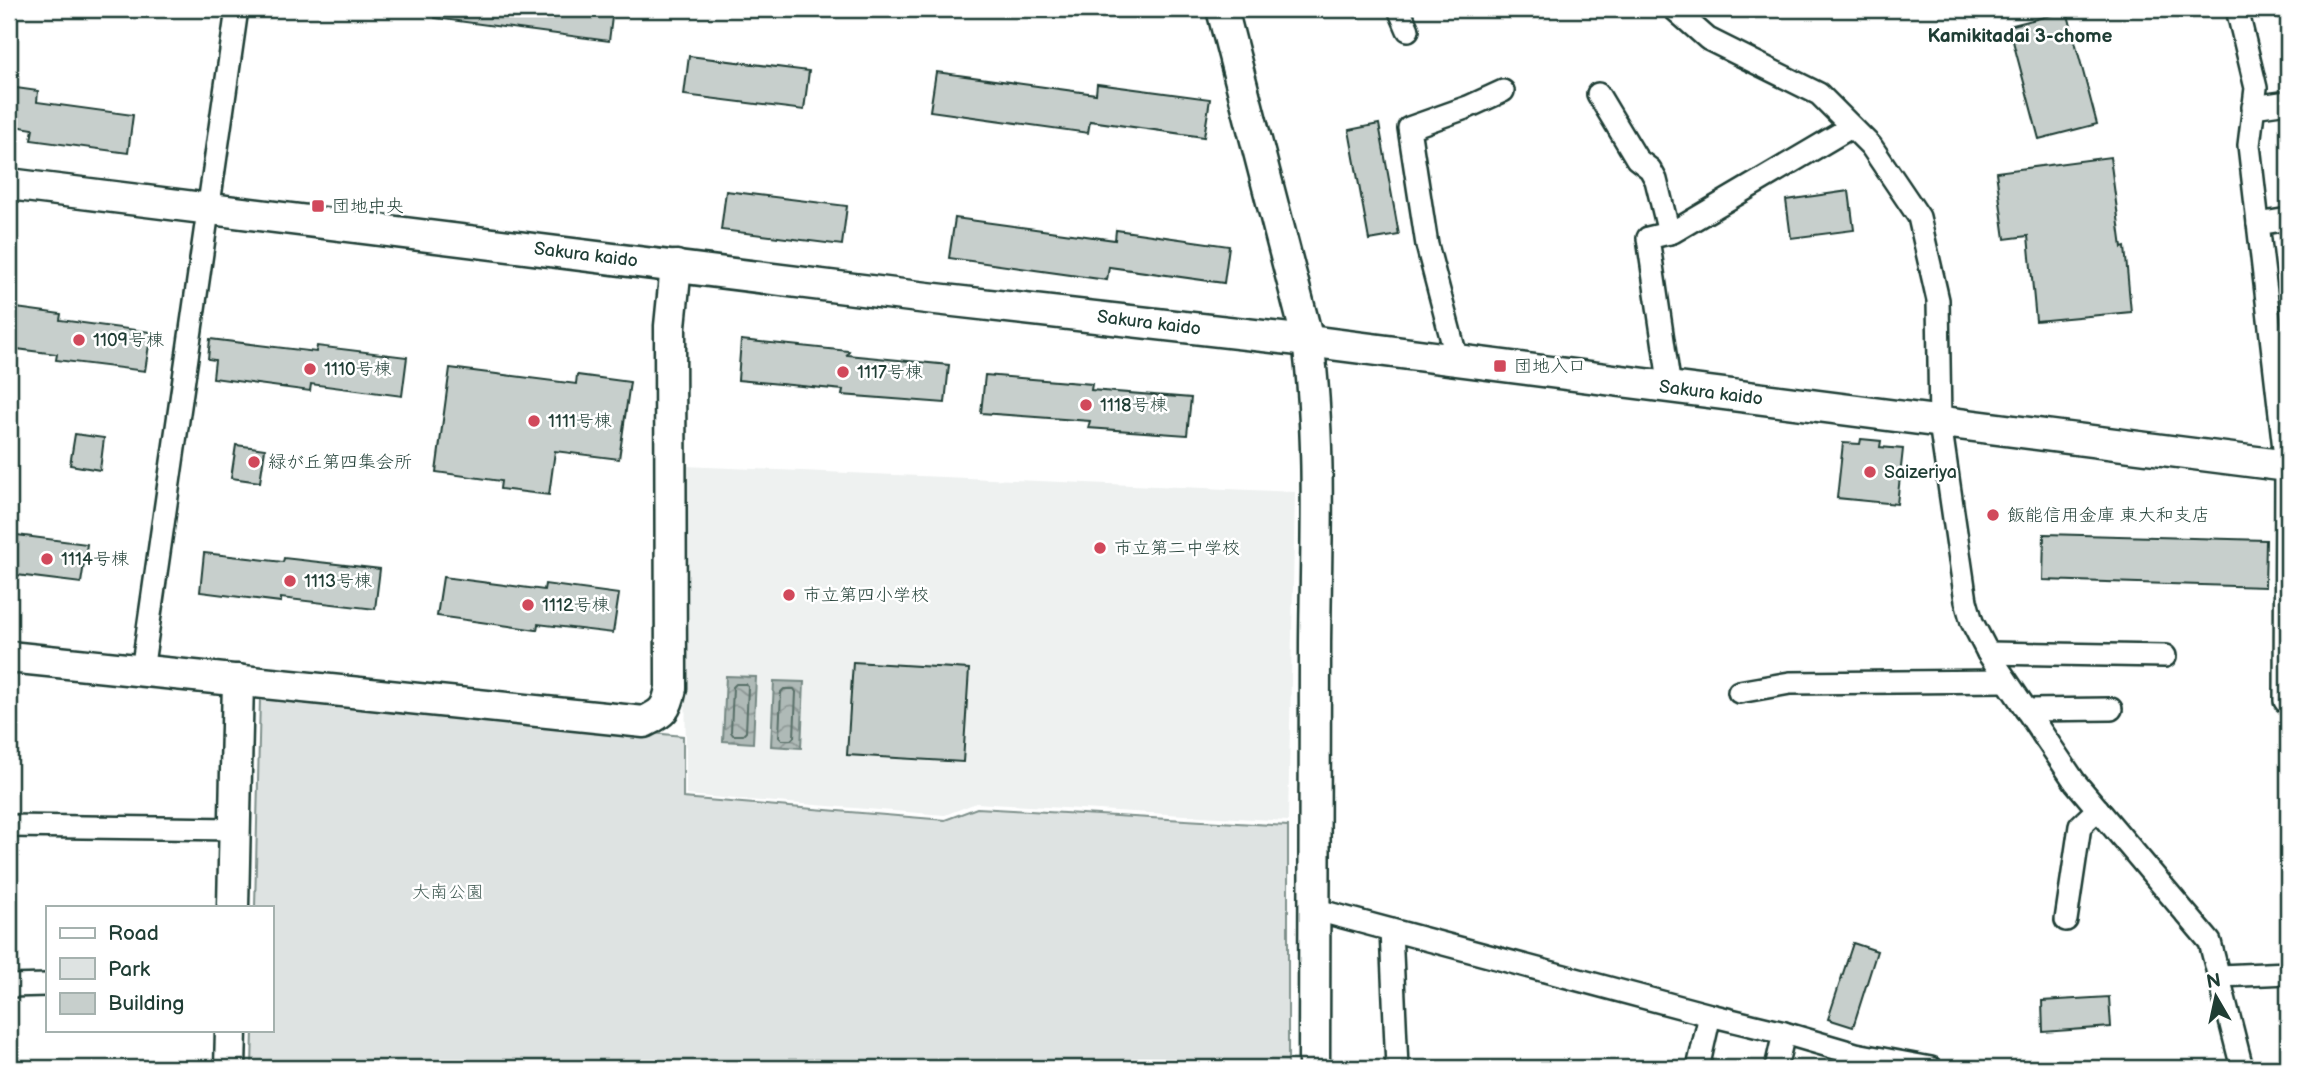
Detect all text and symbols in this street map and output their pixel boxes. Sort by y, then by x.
district label: Kamikitadai 3-chome [1928,25,2112,48]
place label: 団地中央 [332,196,404,217]
marker: 団地中央 [310,198,326,214]
street label: Sakura kaido [533,238,639,272]
street label: Sakura kaido [1096,306,1202,340]
place label: 1109号棟 [93,330,164,351]
marker: 1109号棟 [71,332,87,348]
place label: 団地入口 [1514,356,1586,377]
marker: 団地入口 [1492,358,1508,374]
place label: 1110号棟 [324,359,391,380]
marker: 1110号棟 [302,361,318,377]
place label: 1117号棟 [857,362,923,383]
marker: 1117号棟 [835,364,851,380]
street label: Sakura kaido [1658,376,1764,410]
place label: 1118号棟 [1100,395,1167,416]
marker: 1118号棟 [1078,397,1094,413]
place label: 1111号棟 [548,411,612,432]
marker: 1111号棟 [526,413,542,429]
place label: 緑が丘第四集会所 [268,452,412,473]
marker: 緑が丘第四集会所 [246,454,262,470]
place label: Saizeriya [1884,462,1957,483]
marker: Saizeriya [1862,464,1878,480]
place label: 飯能信用金庫 東大和支店 [2007,505,2210,526]
marker: 飯能信用金庫 東大和支店 [1985,507,2001,523]
place label: 市立第二中学校 [1114,538,1240,559]
marker: 市立第二中学校 [1092,540,1108,556]
place label: 1114号棟 [61,549,129,570]
marker: 1114号棟 [39,551,55,567]
place label: 1113号棟 [304,571,372,592]
marker: 1113号棟 [282,573,298,589]
place label: 市立第四小学校 [803,585,929,606]
marker: 市立第四小学校 [781,587,797,603]
place label: 1112号棟 [542,595,610,616]
marker: 1112号棟 [520,597,536,613]
park label: 大南公園 [412,882,484,903]
legend [46,906,273,1032]
text: Road [108,921,159,946]
text: Park [108,957,151,982]
north arrow [2182,962,2252,1032]
text: N [2205,969,2222,994]
text: Building [108,991,184,1016]

